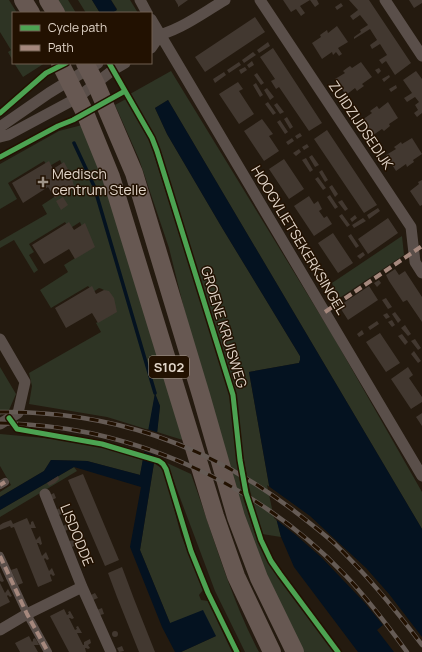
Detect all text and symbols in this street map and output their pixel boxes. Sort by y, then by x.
legend [12,12,152,64]
text: Cycle path [48,19,107,36]
text: Path [48,39,74,56]
street label: ZUIDZIJDSEDIJK [325,77,398,173]
street label: HOOGVLIETSEKERKSINGEL [247,162,352,318]
place label: Medisch centrum Stelle [52,164,146,199]
marker: Medisch centrum Stelle [37,176,49,188]
street label: GROENE KRUISWEG [197,264,252,390]
road number: S102 [149,356,189,378]
street label: LISDODDE [56,501,99,569]

